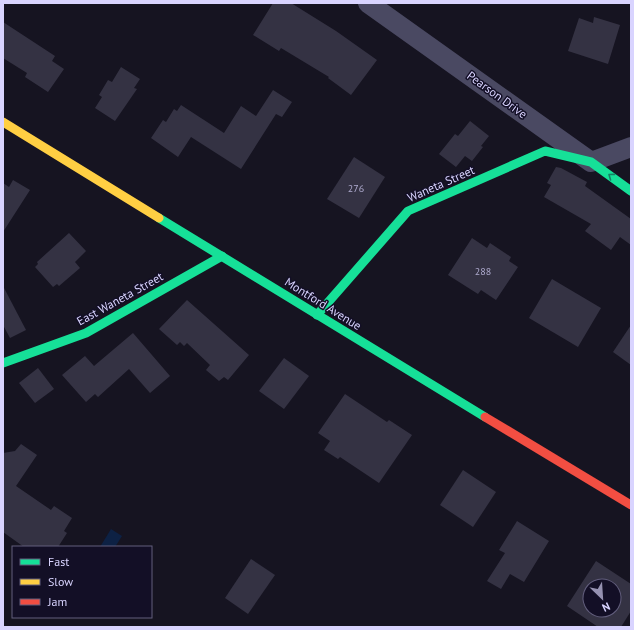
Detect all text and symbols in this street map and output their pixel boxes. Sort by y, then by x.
street label: Pearson Drive [464,68,530,121]
street label: Waneta Street [405,162,477,205]
one-way arrow [608,173,615,181]
house number: 276 [348,182,364,195]
house number: 288 [475,265,491,278]
street label: East Waneta Street [74,269,166,328]
street label: Montford Avenue [282,274,364,333]
legend [12,546,152,618]
text: Fast [48,554,69,569]
text: Slow [48,574,73,589]
north arrow [582,578,622,618]
text: Jam [47,594,67,609]
text: N [600,599,612,615]

